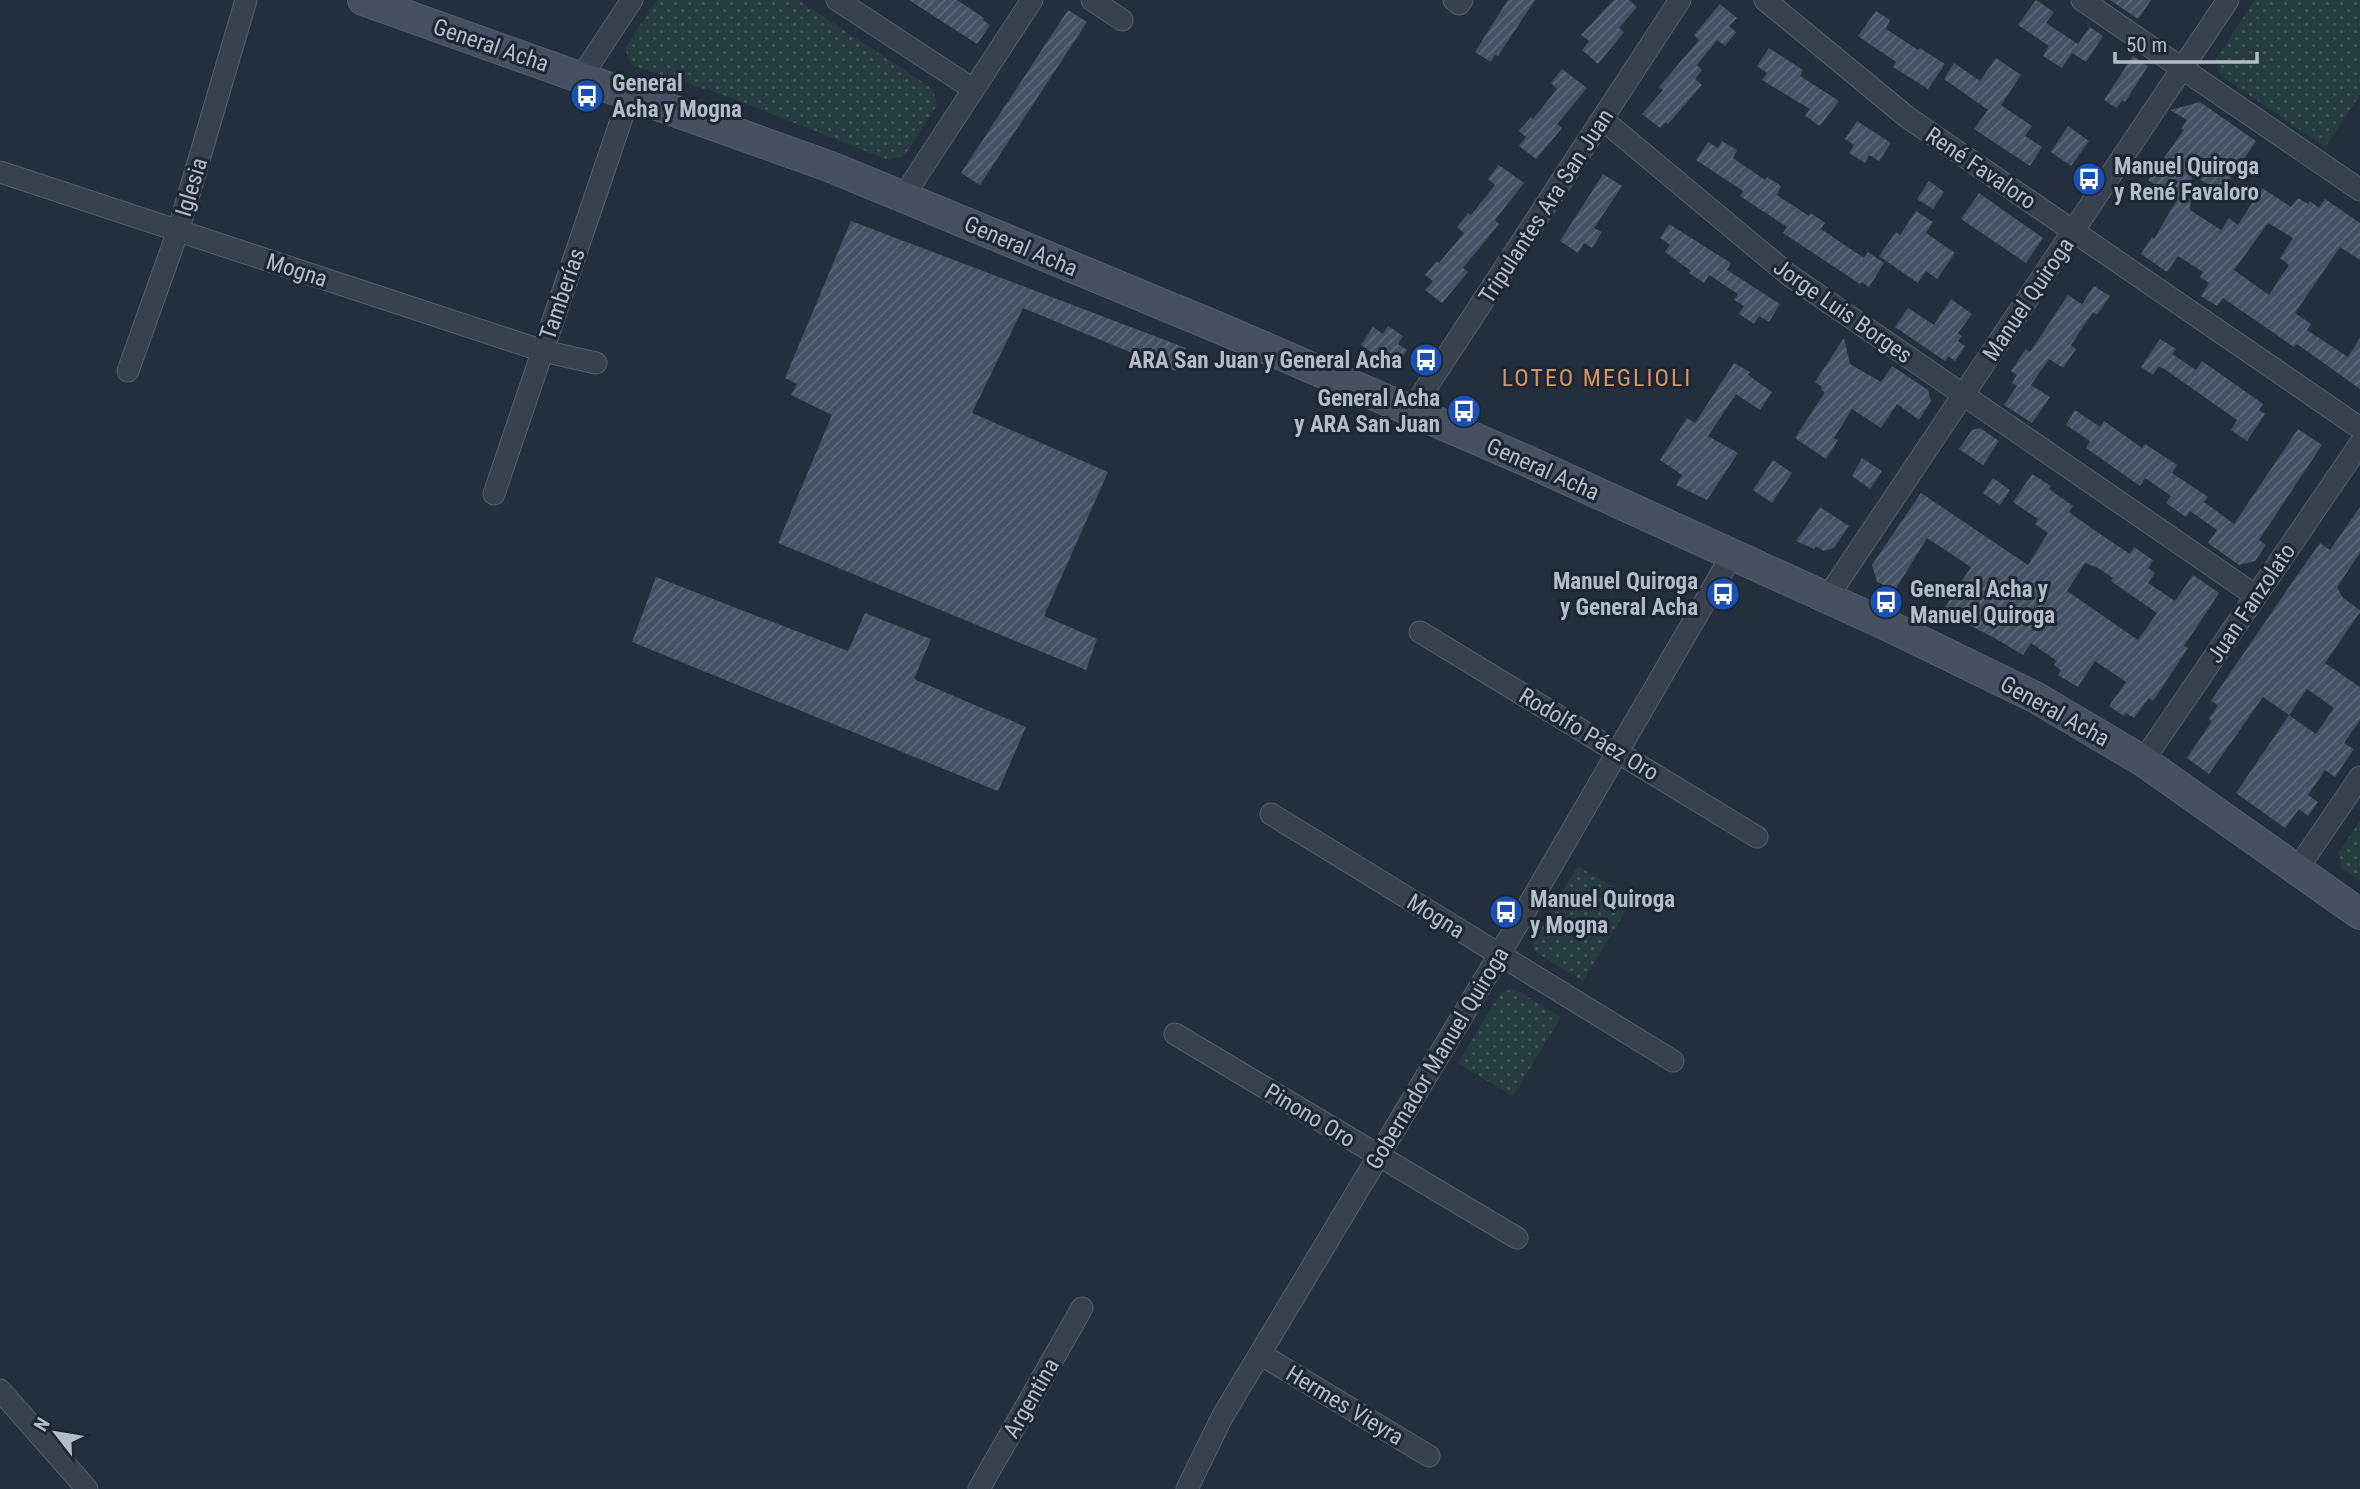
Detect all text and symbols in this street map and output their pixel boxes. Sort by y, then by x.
street label: General Acha [430,13,552,78]
scale bar [2115,21,2257,65]
text: 50 m [2126,33,2167,57]
place label: General Acha y Mogna [612,70,742,123]
bus stop icon: General Acha y Mogna [568,77,606,115]
street label: Tripulantes Ara San Juan [1473,104,1619,309]
street label: René Favaloro [1920,122,2041,215]
place label: Manuel Quiroga y René Favaloro [2114,153,2259,206]
street label: Iglesia [170,155,213,220]
bus stop icon: Manuel Quiroga y René Favaloro [2070,160,2108,198]
street label: General Acha [960,211,1082,282]
street label: Manuel Quiroga [1977,232,2080,366]
street label: Tamberías [534,245,591,344]
street label: Mogna [263,248,331,293]
street label: Jorge Luis Borges [1768,254,1917,369]
bus stop icon: ARA San Juan y General Acha [1407,341,1445,379]
place label: ARA San Juan y General Acha [1129,347,1402,374]
district label: LOTEO MEGLIOLI [1502,364,1692,392]
place label: General Acha y ARA San Juan [1294,385,1440,438]
bus stop icon: General Acha y ARA San Juan [1445,392,1483,430]
street label: General Acha [1482,433,1603,506]
street label: Juan Fanzolato [2202,538,2301,668]
place label: Manuel Quiroga y General Acha [1553,568,1698,621]
bus stop icon: Manuel Quiroga y General Acha [1704,575,1742,613]
place label: General Acha y Manuel Quiroga [1910,576,2055,629]
bus stop icon: General Acha y Manuel Quiroga [1867,583,1905,621]
street label: General Acha [1996,670,2114,752]
street label: Rodolfo Páez Oro [1514,682,1663,787]
place label: Manuel Quiroga y Mogna [1530,886,1675,939]
street label: Mogna [1402,888,1469,944]
bus stop icon: Manuel Quiroga y Mogna [1487,893,1525,931]
street label: Gobernador Manuel Quiroga [1360,942,1515,1174]
street label: Pinono Oro [1260,1078,1360,1153]
street label: Argentina [998,1354,1065,1443]
street label: Hermes Vieyra [1281,1360,1408,1451]
north arrow [21,1398,91,1468]
text: N [29,1414,55,1435]

